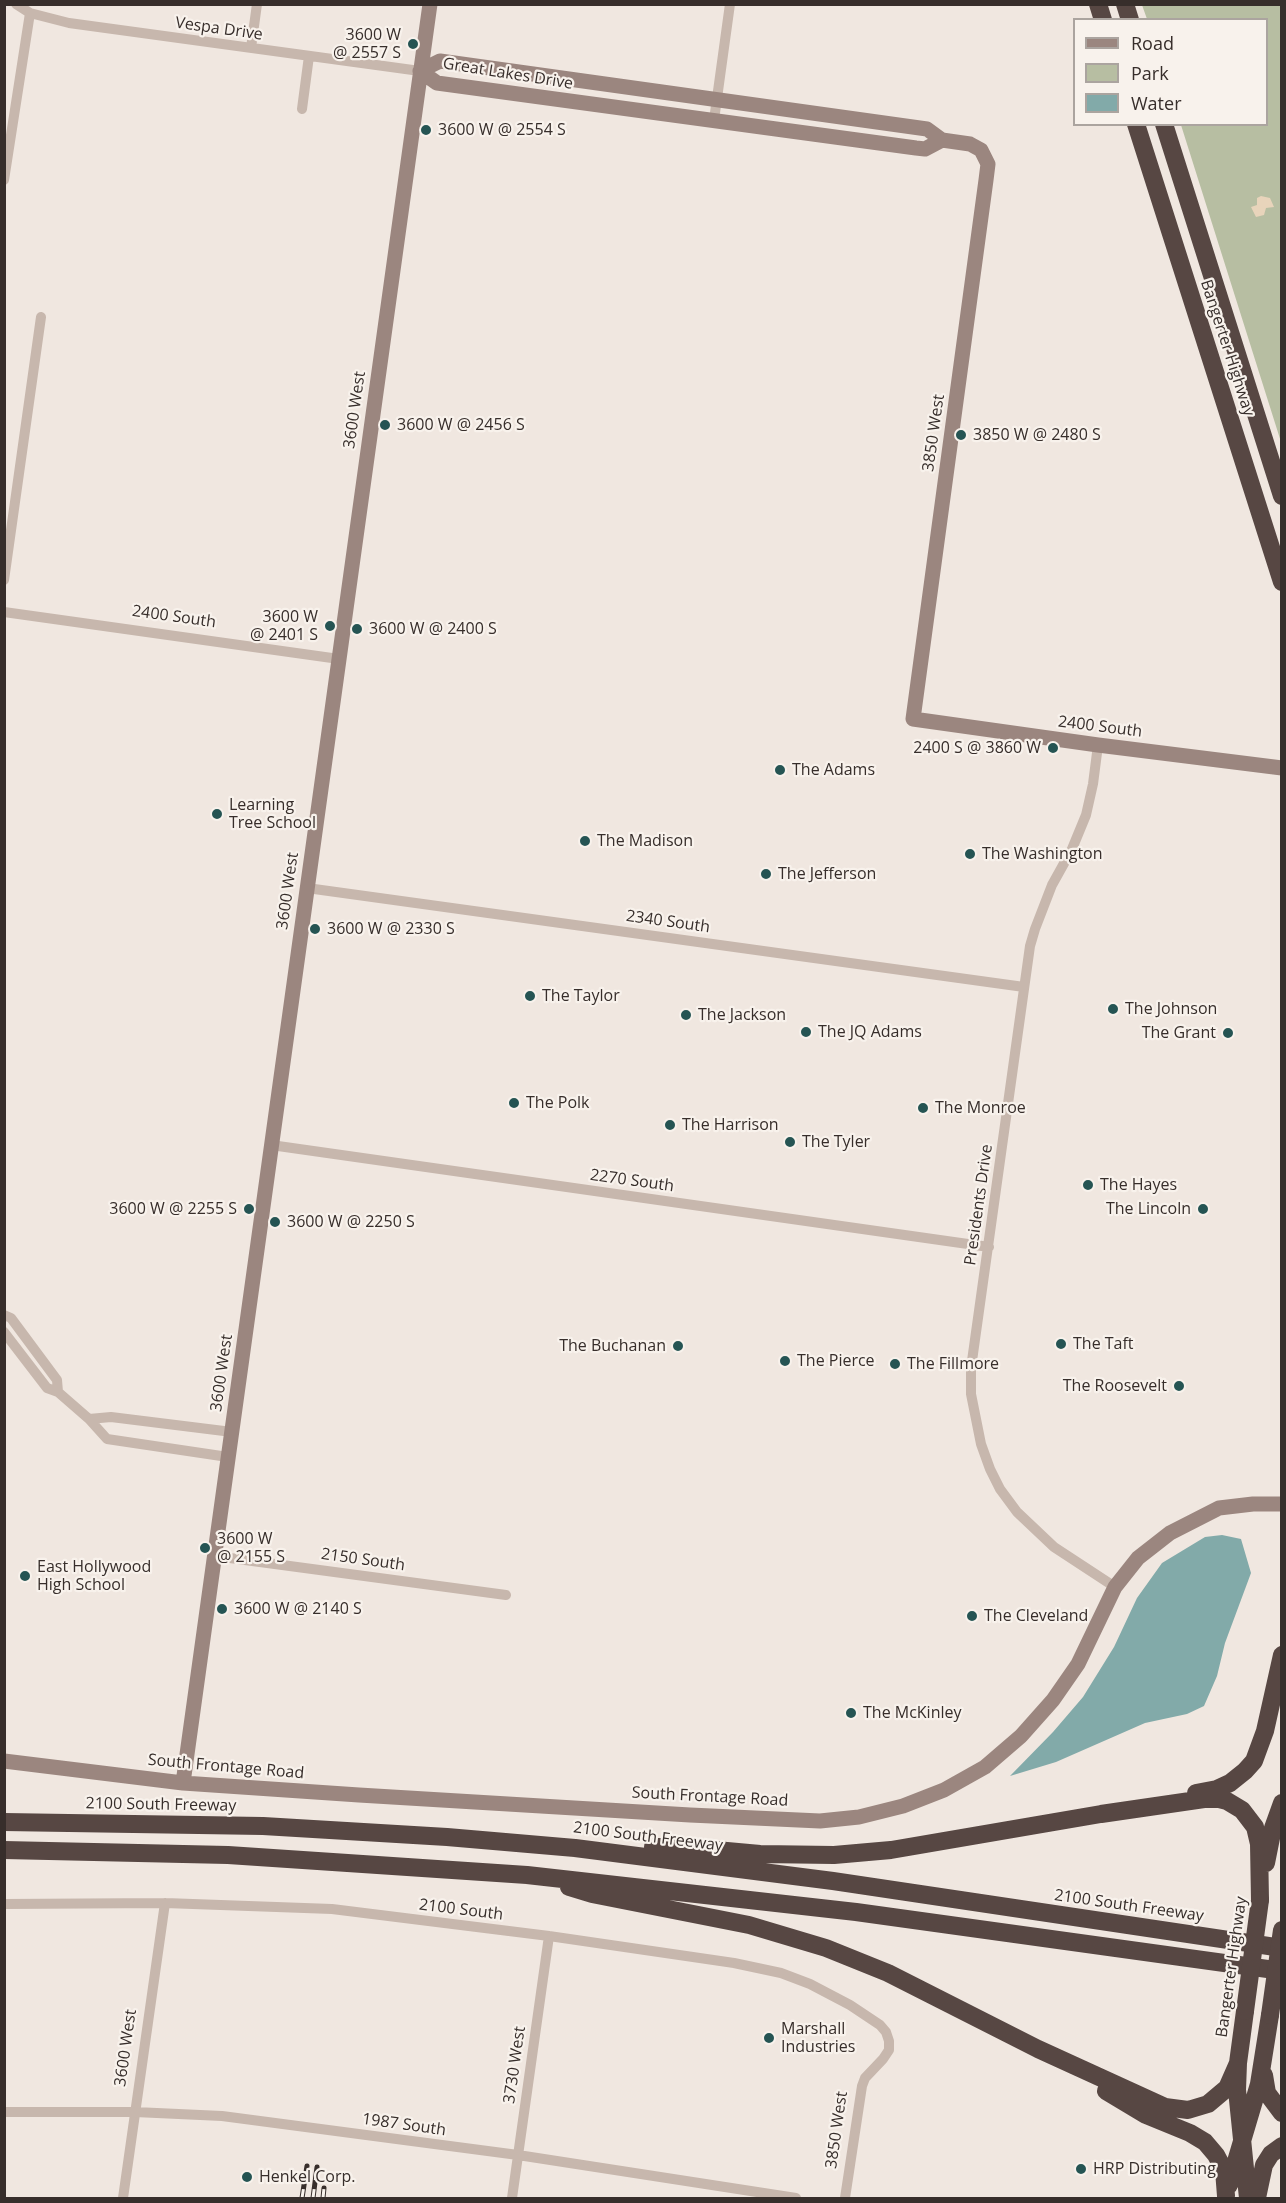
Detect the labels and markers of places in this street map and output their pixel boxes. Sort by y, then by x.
place label: 3600 W @ 2557 S [333,25,401,63]
marker: 3600 W @ 2557 S [406,37,420,51]
place label: 3600 W @ 2554 S [438,120,566,140]
marker: 3600 W @ 2554 S [419,123,433,137]
place label: 3600 W @ 2456 S [397,415,525,435]
marker: 3600 W @ 2456 S [378,418,392,432]
place label: 3850 W @ 2480 S [973,425,1101,445]
marker: 3850 W @ 2480 S [954,428,968,442]
place label: 3600 W @ 2401 S [250,607,318,645]
marker: 3600 W @ 2401 S [323,619,337,633]
place label: 3600 W @ 2400 S [369,619,497,639]
marker: 3600 W @ 2400 S [350,622,364,636]
place label: 2400 S @ 3860 W [913,738,1041,758]
marker: 2400 S @ 3860 W [1046,741,1060,755]
place label: The Adams [792,760,875,780]
marker: The Adams [773,763,787,777]
place label: Learning Tree School [229,795,316,833]
marker: Learning Tree School [210,807,224,821]
place label: The Madison [597,831,693,851]
marker: The Madison [578,834,592,848]
place label: The Washington [982,844,1103,864]
marker: The Washington [963,847,977,861]
place label: The Jefferson [778,864,876,884]
marker: The Jefferson [759,867,773,881]
place label: 3600 W @ 2330 S [327,919,455,939]
marker: 3600 W @ 2330 S [308,922,322,936]
place label: The Taylor [542,986,620,1006]
marker: The Taylor [523,989,537,1003]
place label: The Johnson [1125,999,1217,1019]
marker: The Johnson [1106,1002,1120,1016]
place label: The Jackson [698,1005,786,1025]
marker: The Jackson [679,1008,693,1022]
place label: The JQ Adams [818,1022,922,1042]
place label: The Grant [1142,1023,1216,1043]
marker: The JQ Adams [799,1025,813,1039]
marker: The Grant [1221,1026,1235,1040]
place label: The Polk [526,1093,589,1113]
marker: The Polk [507,1096,521,1110]
place label: The Monroe [935,1098,1026,1118]
marker: The Monroe [916,1101,930,1115]
place label: The Harrison [682,1115,779,1135]
marker: The Harrison [663,1118,677,1132]
place label: The Tyler [802,1132,870,1152]
marker: The Tyler [783,1135,797,1149]
place label: The Hayes [1100,1175,1177,1195]
marker: The Hayes [1081,1178,1095,1192]
place label: 3600 W @ 2255 S [109,1199,237,1219]
place label: The Lincoln [1106,1199,1191,1219]
marker: 3600 W @ 2255 S [242,1202,256,1216]
marker: The Lincoln [1196,1202,1210,1216]
place label: 3600 W @ 2250 S [287,1212,415,1232]
marker: 3600 W @ 2250 S [268,1215,282,1229]
place label: The Taft [1073,1334,1134,1354]
place label: The Buchanan [559,1336,666,1356]
marker: The Taft [1054,1337,1068,1351]
marker: The Buchanan [671,1339,685,1353]
place label: The Pierce [797,1351,875,1371]
marker: The Pierce [778,1354,792,1368]
place label: The Fillmore [907,1354,999,1374]
marker: The Fillmore [888,1357,902,1371]
place label: The Roosevelt [1063,1376,1167,1396]
marker: The Roosevelt [1172,1379,1186,1393]
place label: 3600 W @ 2155 S [217,1529,285,1567]
marker: 3600 W @ 2155 S [198,1541,212,1555]
place label: East Hollywood High School [37,1557,151,1595]
marker: East Hollywood High School [18,1569,32,1583]
place label: 3600 W @ 2140 S [234,1599,362,1619]
marker: 3600 W @ 2140 S [215,1602,229,1616]
place label: The Cleveland [984,1606,1088,1626]
marker: The Cleveland [965,1609,979,1623]
place label: The McKinley [863,1703,962,1723]
marker: The McKinley [844,1706,858,1720]
place label: Marshall Industries [781,2019,855,2057]
marker: Marshall Industries [762,2031,776,2045]
place label: HRP Distributing [1093,2159,1216,2179]
marker: HRP Distributing [1074,2162,1088,2176]
place label: Henkel Corp. [259,2167,355,2187]
marker: Henkel Corp. [240,2170,254,2184]

